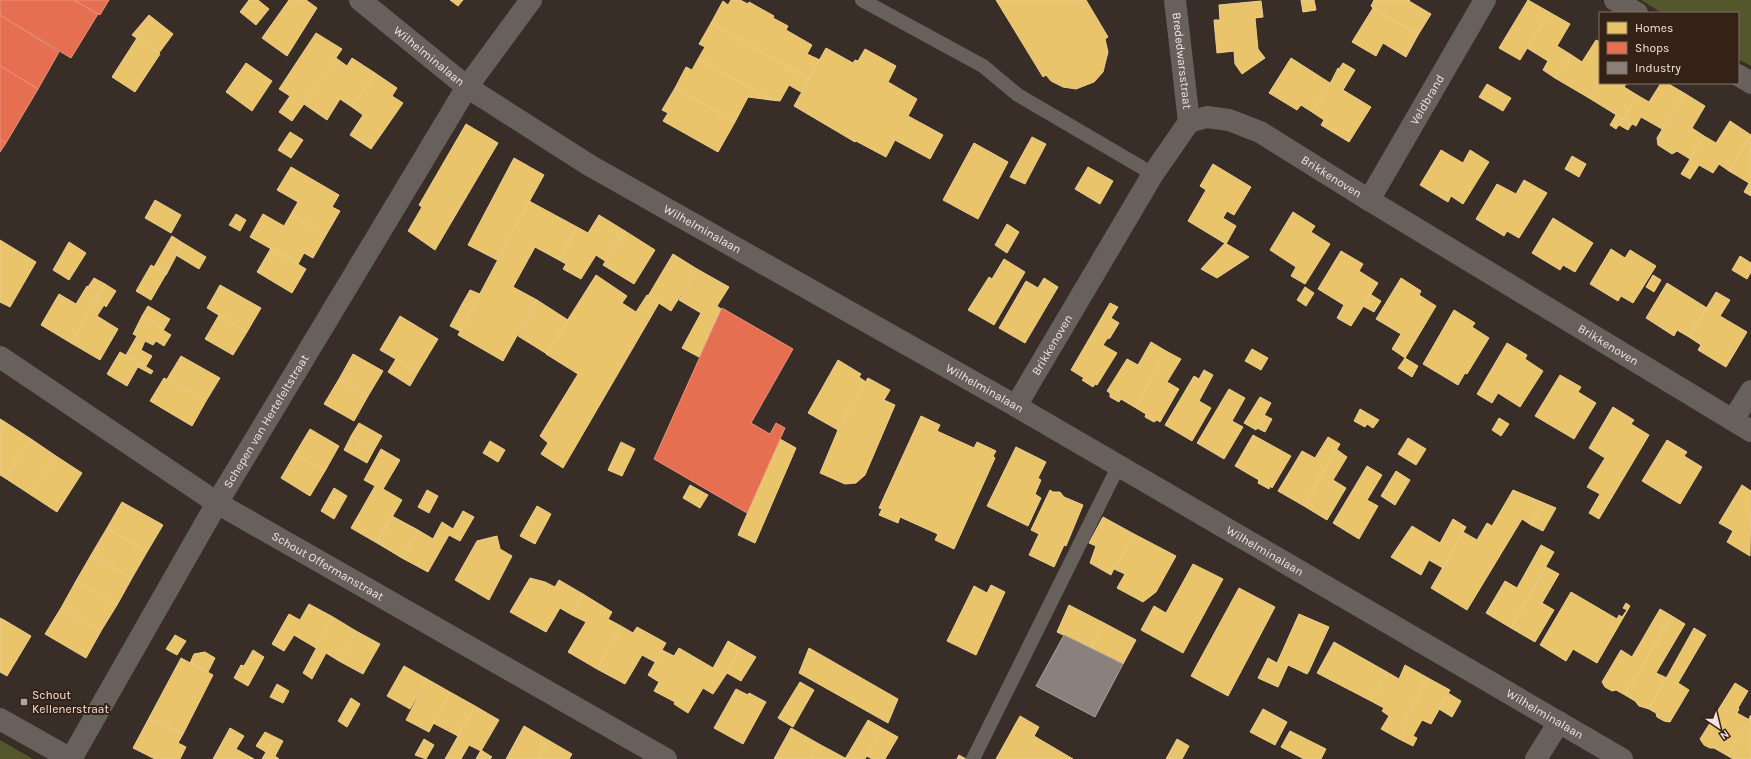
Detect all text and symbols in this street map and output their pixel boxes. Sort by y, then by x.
street label: Brededwarsstraat [1169,11,1195,110]
legend [1599,12,1739,84]
text: Homes [1635,21,1673,35]
street label: Wilhelminalaan [391,23,467,89]
text: Shops [1635,41,1669,55]
text: Industry [1635,61,1681,75]
street label: Veldbrand [1407,72,1447,127]
street label: Brikkenoven [1299,153,1364,201]
street label: Wilhelminalaan [661,202,744,257]
street label: Brikkenoven [1029,312,1076,378]
street label: Brikkenoven [1575,321,1641,368]
street label: Schepen van Hertefeltstraat [221,352,312,491]
street label: Wilhelminalaan [943,361,1026,416]
street label: Wilhelminalaan [1224,523,1306,579]
street label: Schout Offermanstraat [269,529,387,604]
street label: Wilhelminalaan [1504,686,1586,742]
place label: Schout Kellenerstraat [32,688,109,716]
marker: Schout Kellenerstraat [19,697,29,707]
north arrow [1699,707,1739,747]
text: N [1717,727,1731,742]

